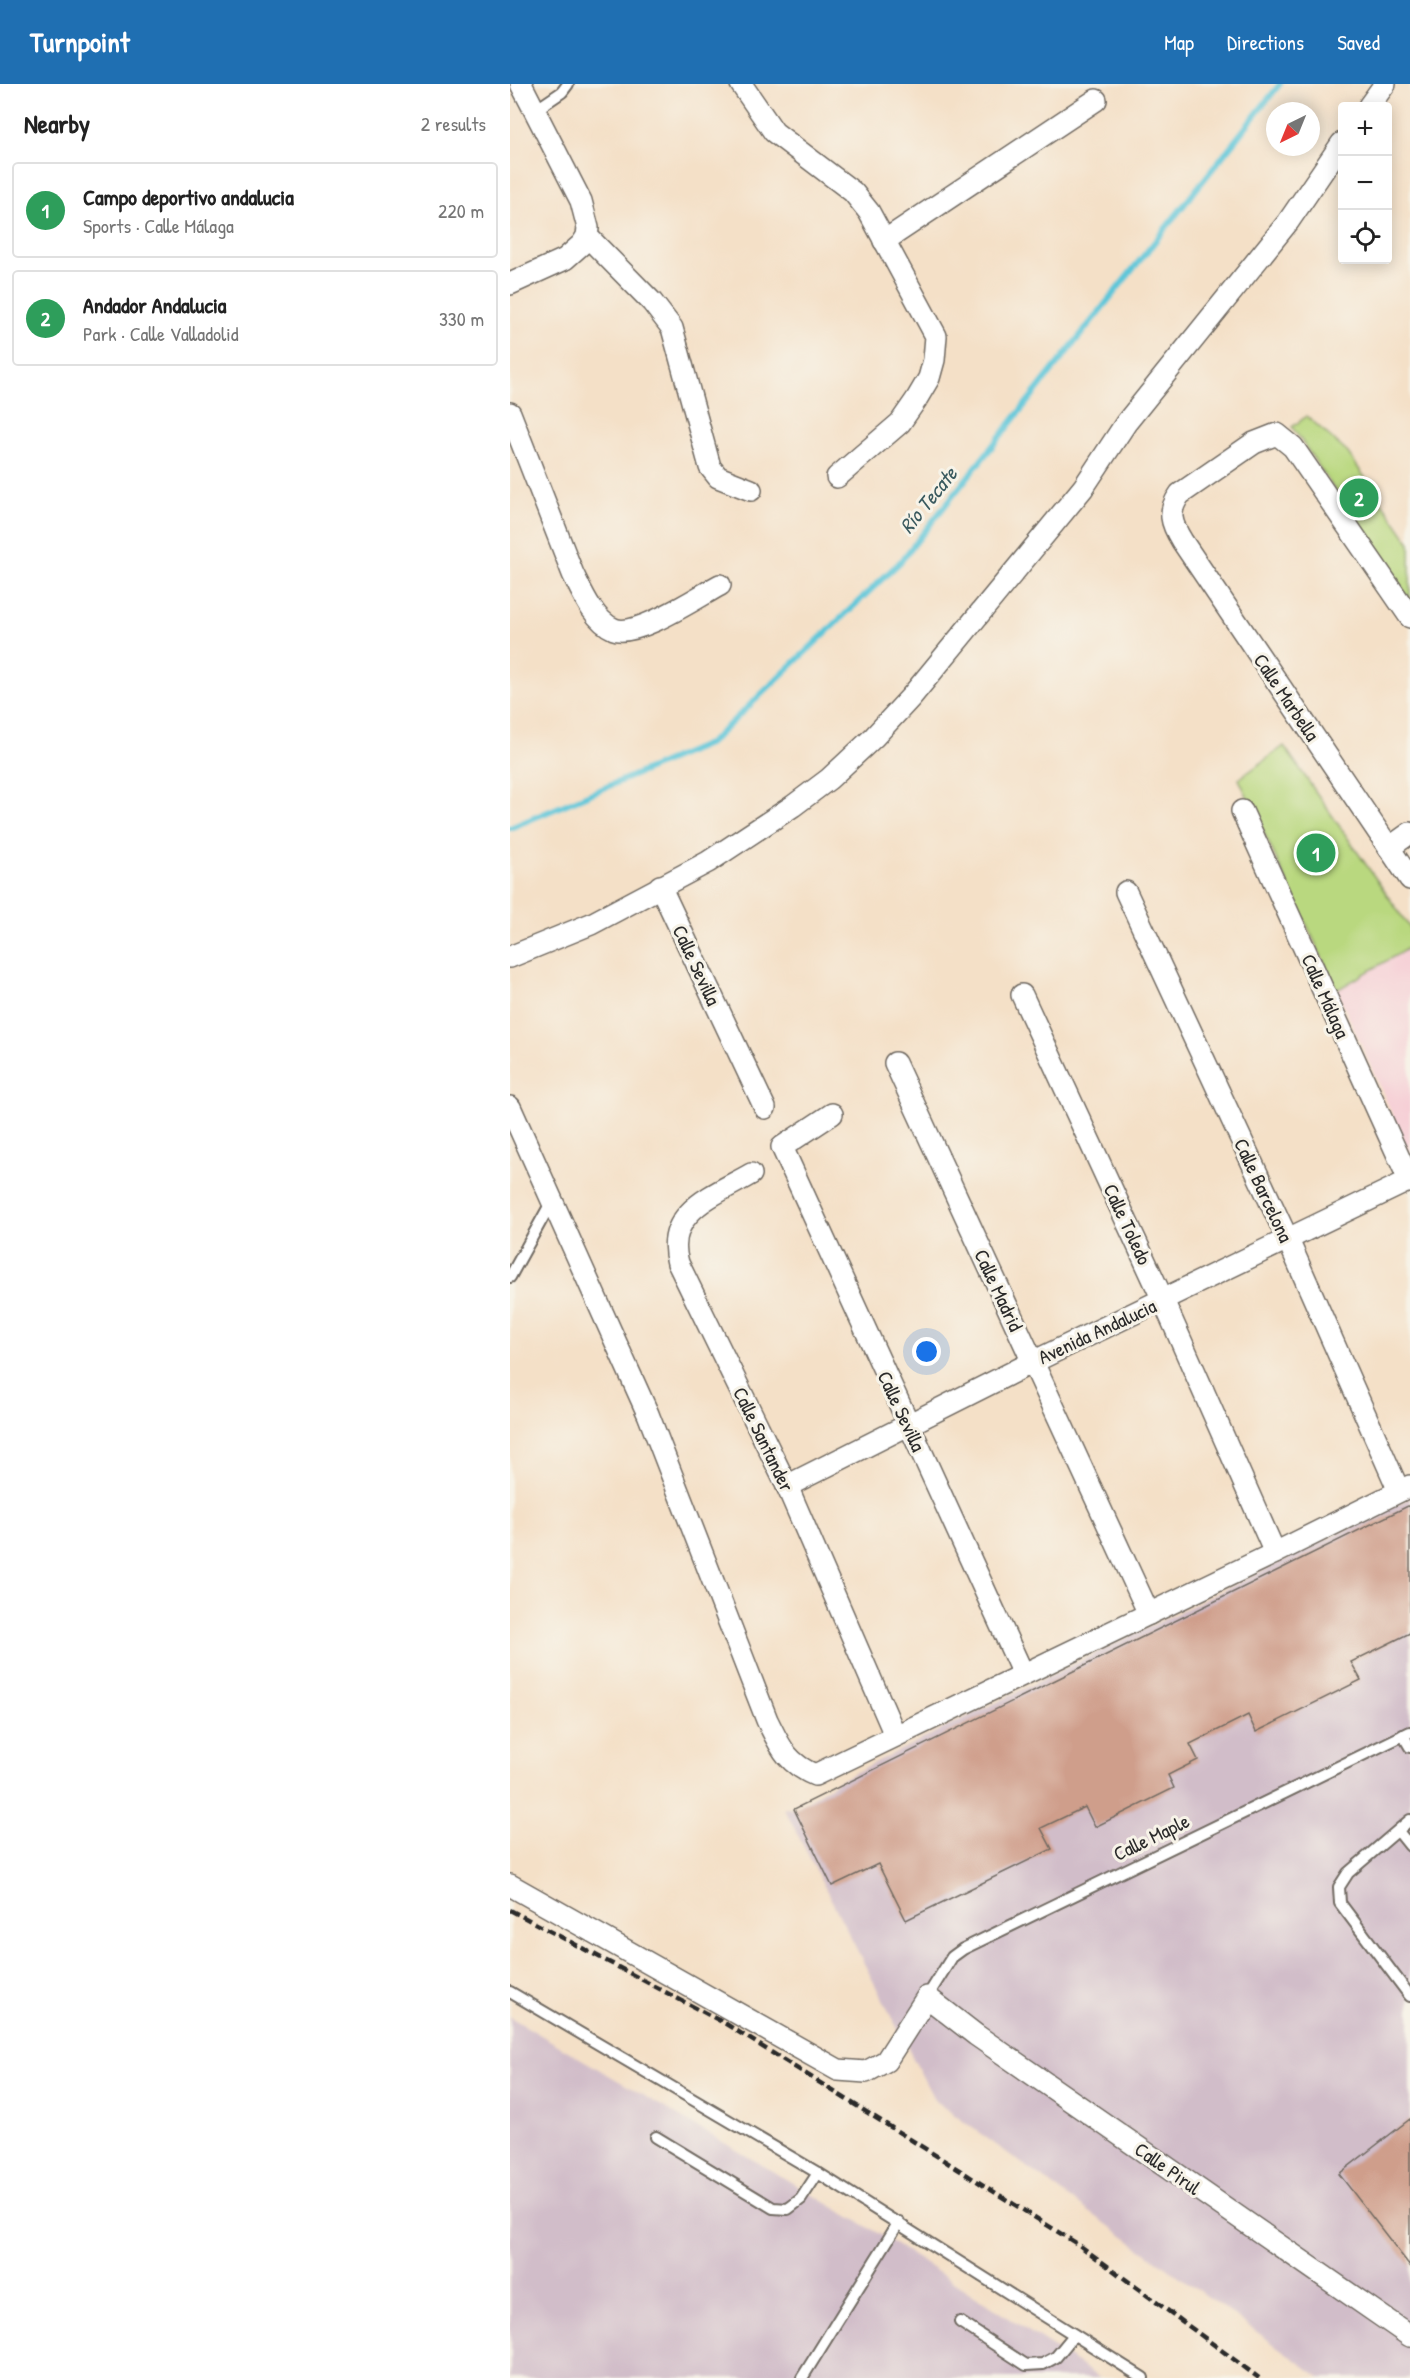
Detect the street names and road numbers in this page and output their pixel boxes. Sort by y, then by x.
street label: Calle Marbella [1248,648,1326,746]
street label: Calle Sevilla [667,920,727,1010]
street label: Calle Málaga [1295,950,1357,1043]
street label: Calle Barcelona [1228,1134,1300,1246]
street label: Calle Toledo [1097,1179,1159,1269]
street label: Calle Madrid [968,1245,1030,1336]
street label: Avenida Andalucia [1034,1292,1161,1370]
street label: Calle Sevilla [872,1366,932,1456]
street label: Calle Santander [727,1382,801,1496]
street label: Calle Maple [1108,1807,1194,1867]
street label: Calle Pirul [1129,2135,1207,2201]

